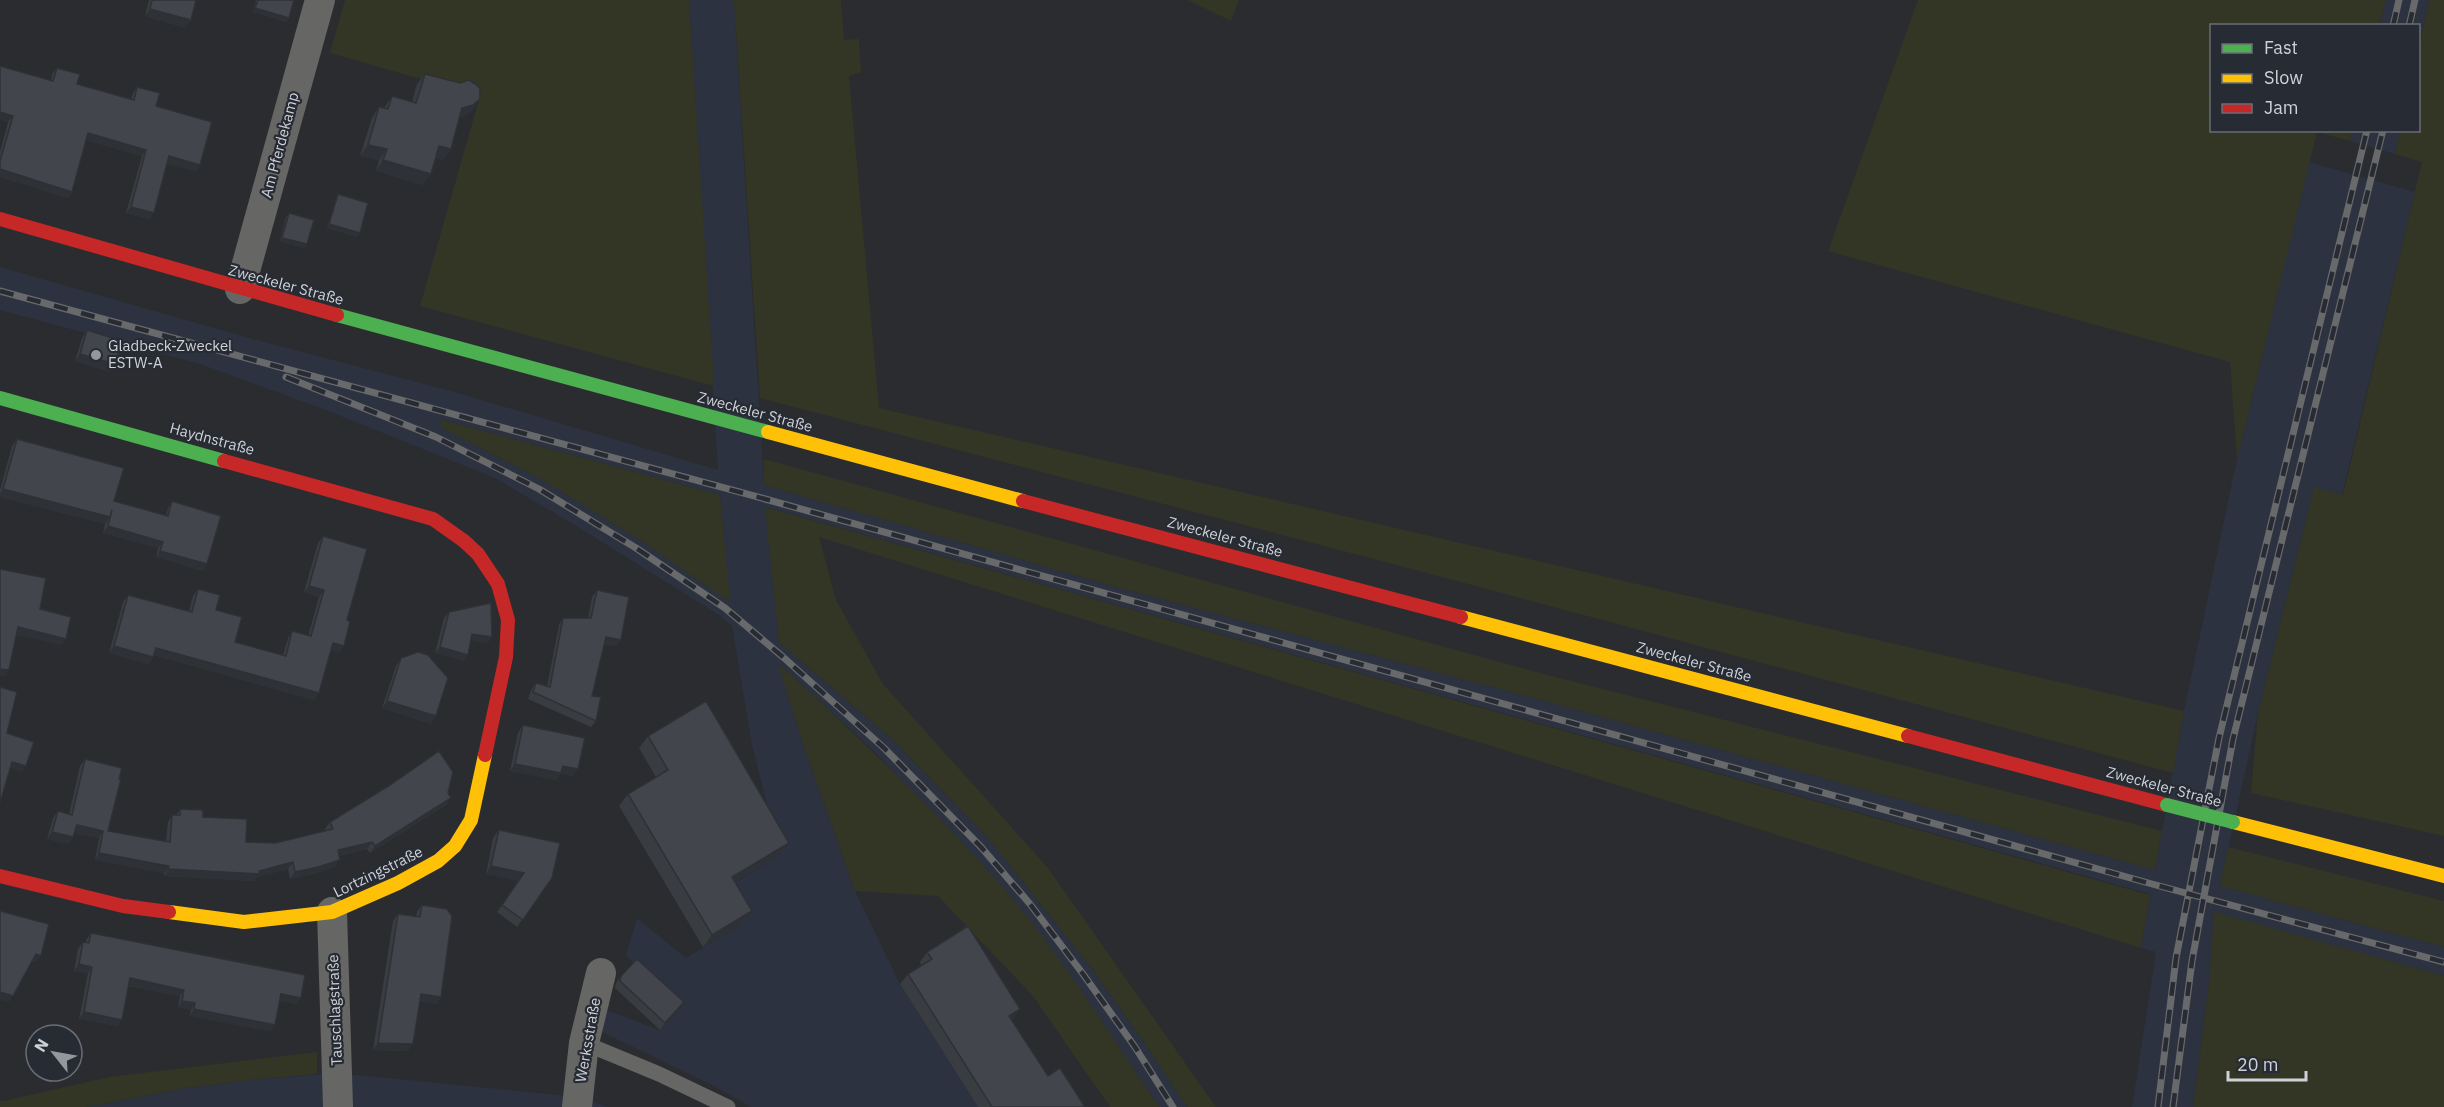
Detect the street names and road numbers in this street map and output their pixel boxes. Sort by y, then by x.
street label: Am Pferdekamp [256,90,303,200]
street label: Zweckeler Straße [226,260,346,309]
street label: Zweckeler Straße [695,387,815,436]
street label: Haydnstraße [168,418,257,459]
street label: Zweckeler Straße [1165,512,1285,561]
street label: Zweckeler Straße [1634,637,1754,686]
street label: Zweckeler Straße [2104,762,2224,811]
street label: Lortzingstraße [330,842,426,901]
street label: Tauschlagstraße [323,954,346,1066]
street label: Werksstraße [571,996,604,1084]

